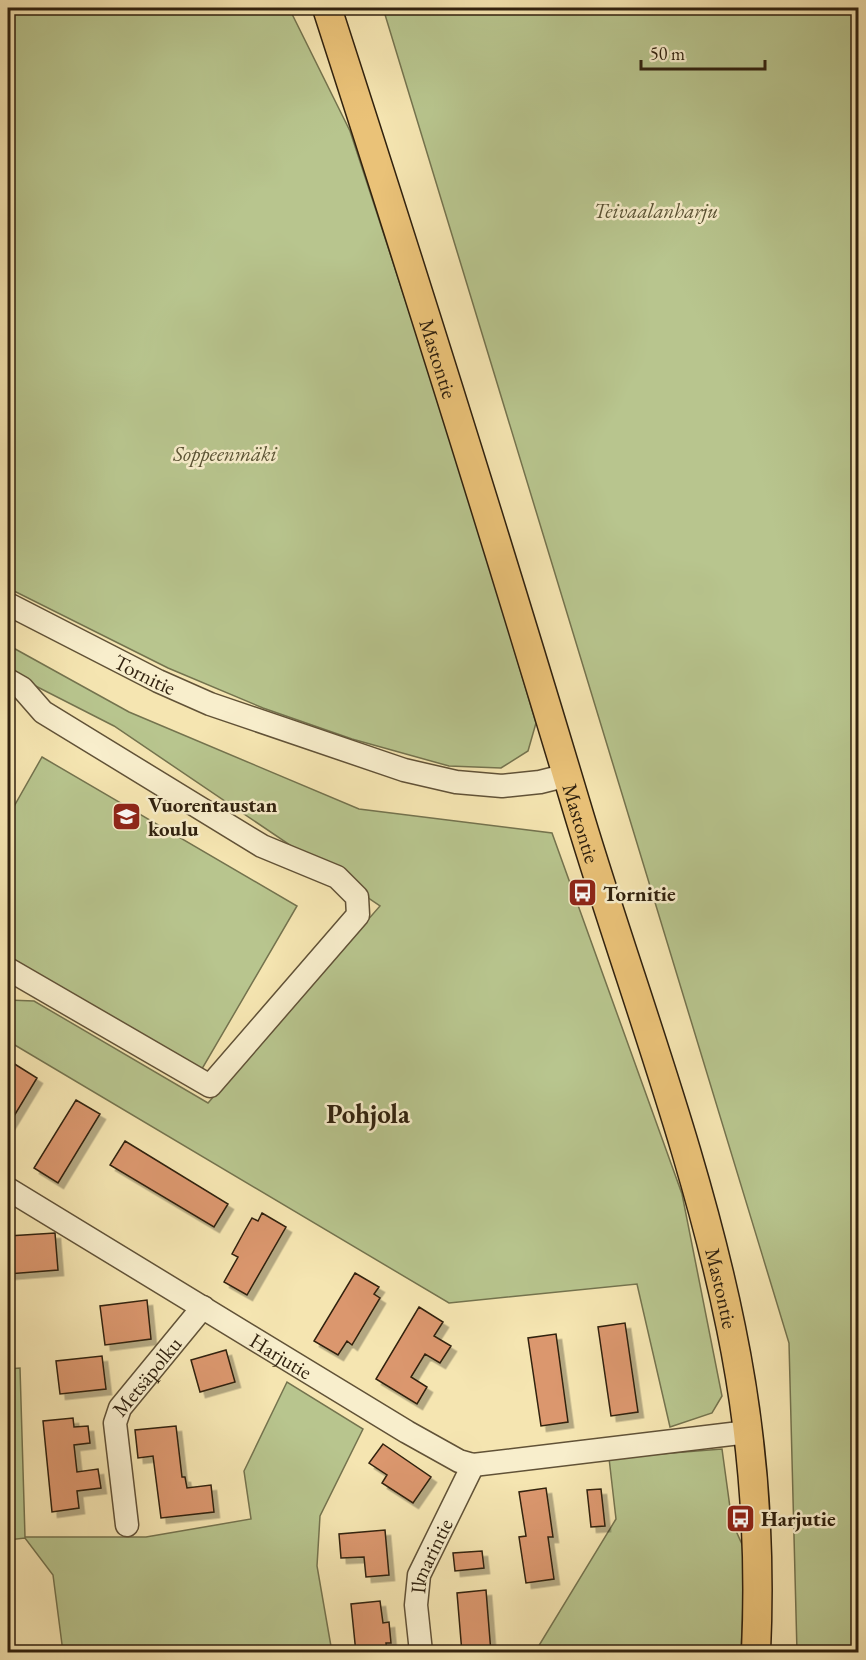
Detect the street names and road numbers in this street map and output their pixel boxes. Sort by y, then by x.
street label: Mastontie [414,316,464,402]
street label: Tornitie [110,647,180,701]
street label: Mastontie [557,780,607,866]
street label: Mastontie [700,1245,744,1331]
street label: Harjutie [245,1326,317,1385]
street label: Metsäpolku [106,1330,187,1421]
street label: Ilmarintie [404,1514,458,1595]

